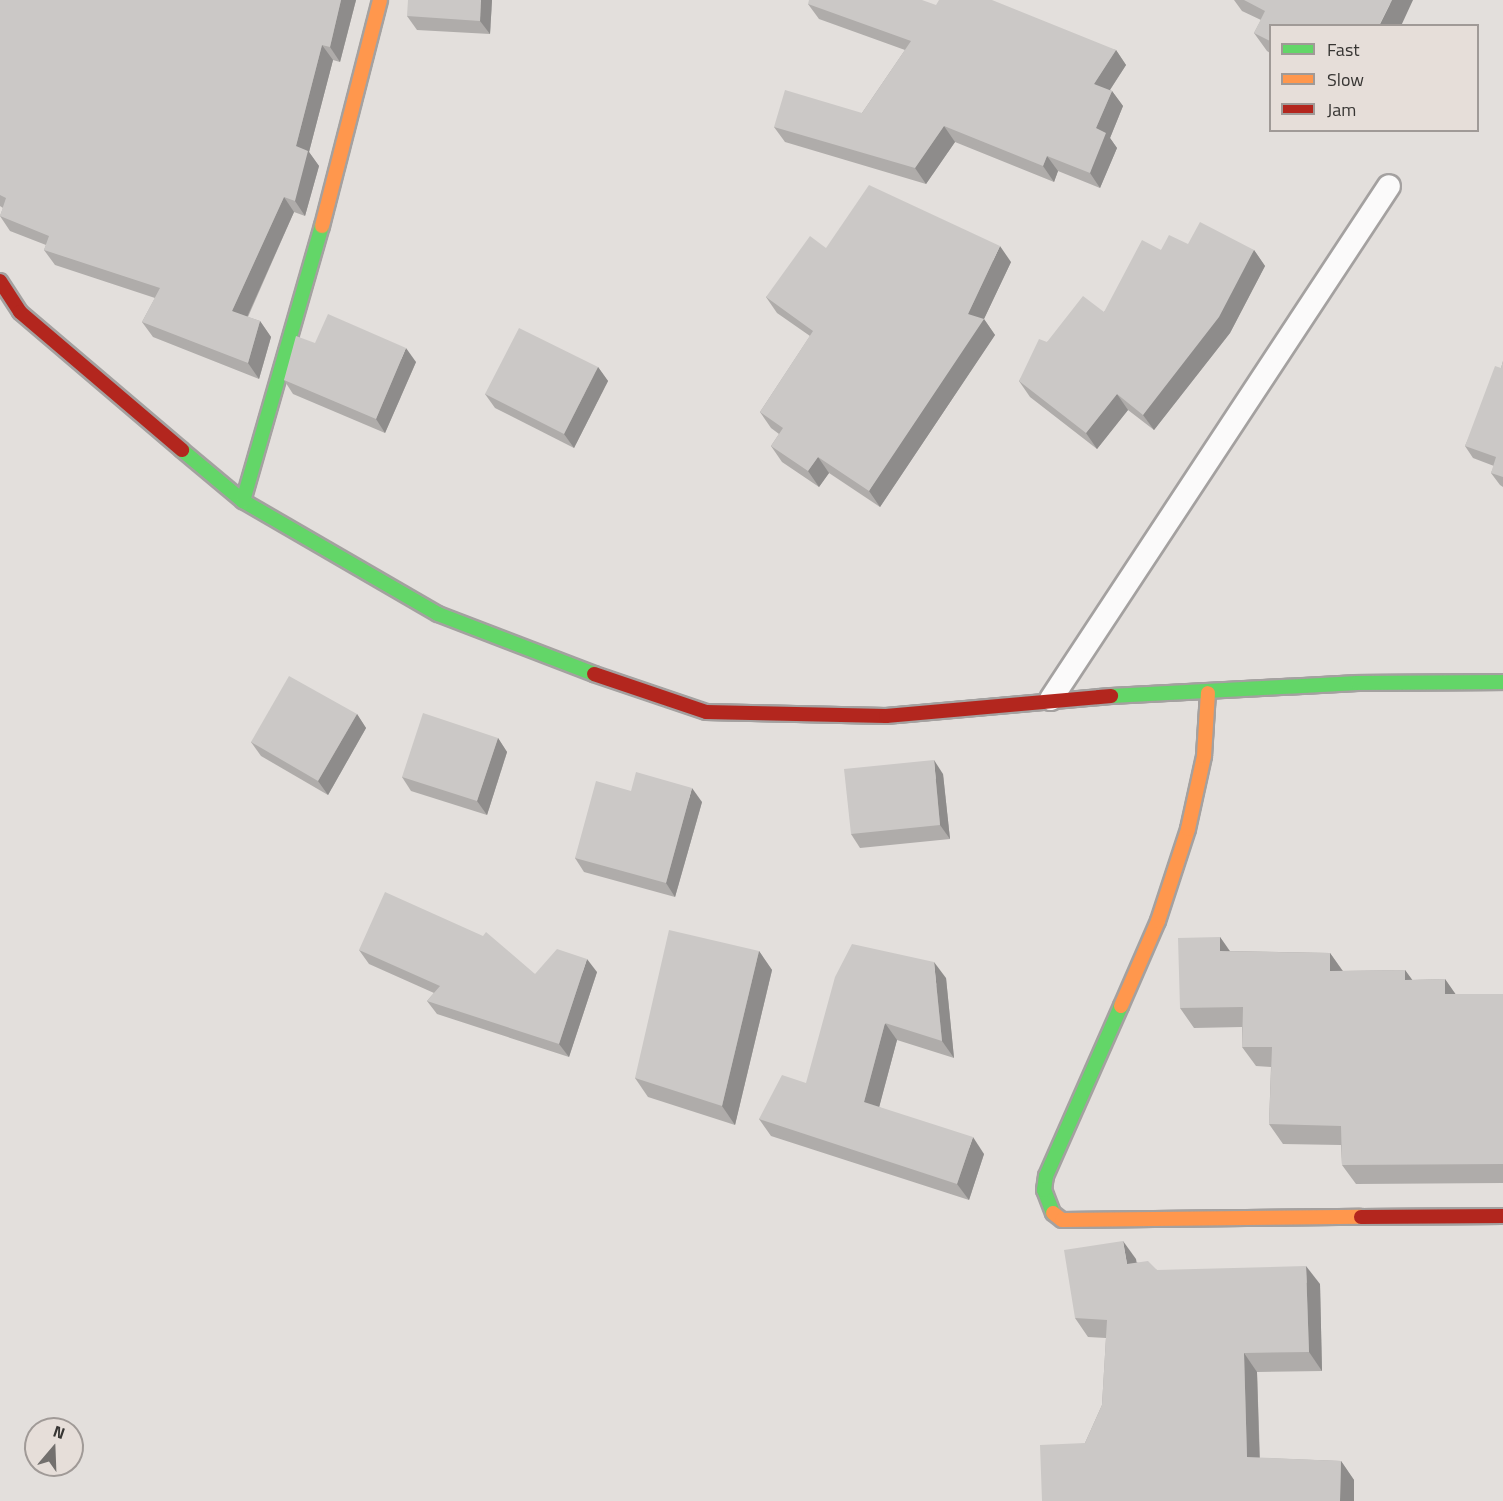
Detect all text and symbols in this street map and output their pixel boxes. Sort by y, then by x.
legend [1269,24,1479,132]
text: Fast [1327,36,1360,63]
text: Slow [1327,66,1364,93]
text: Jam [1327,96,1356,123]
north arrow [24,1417,84,1477]
text: N [50,1419,68,1445]

